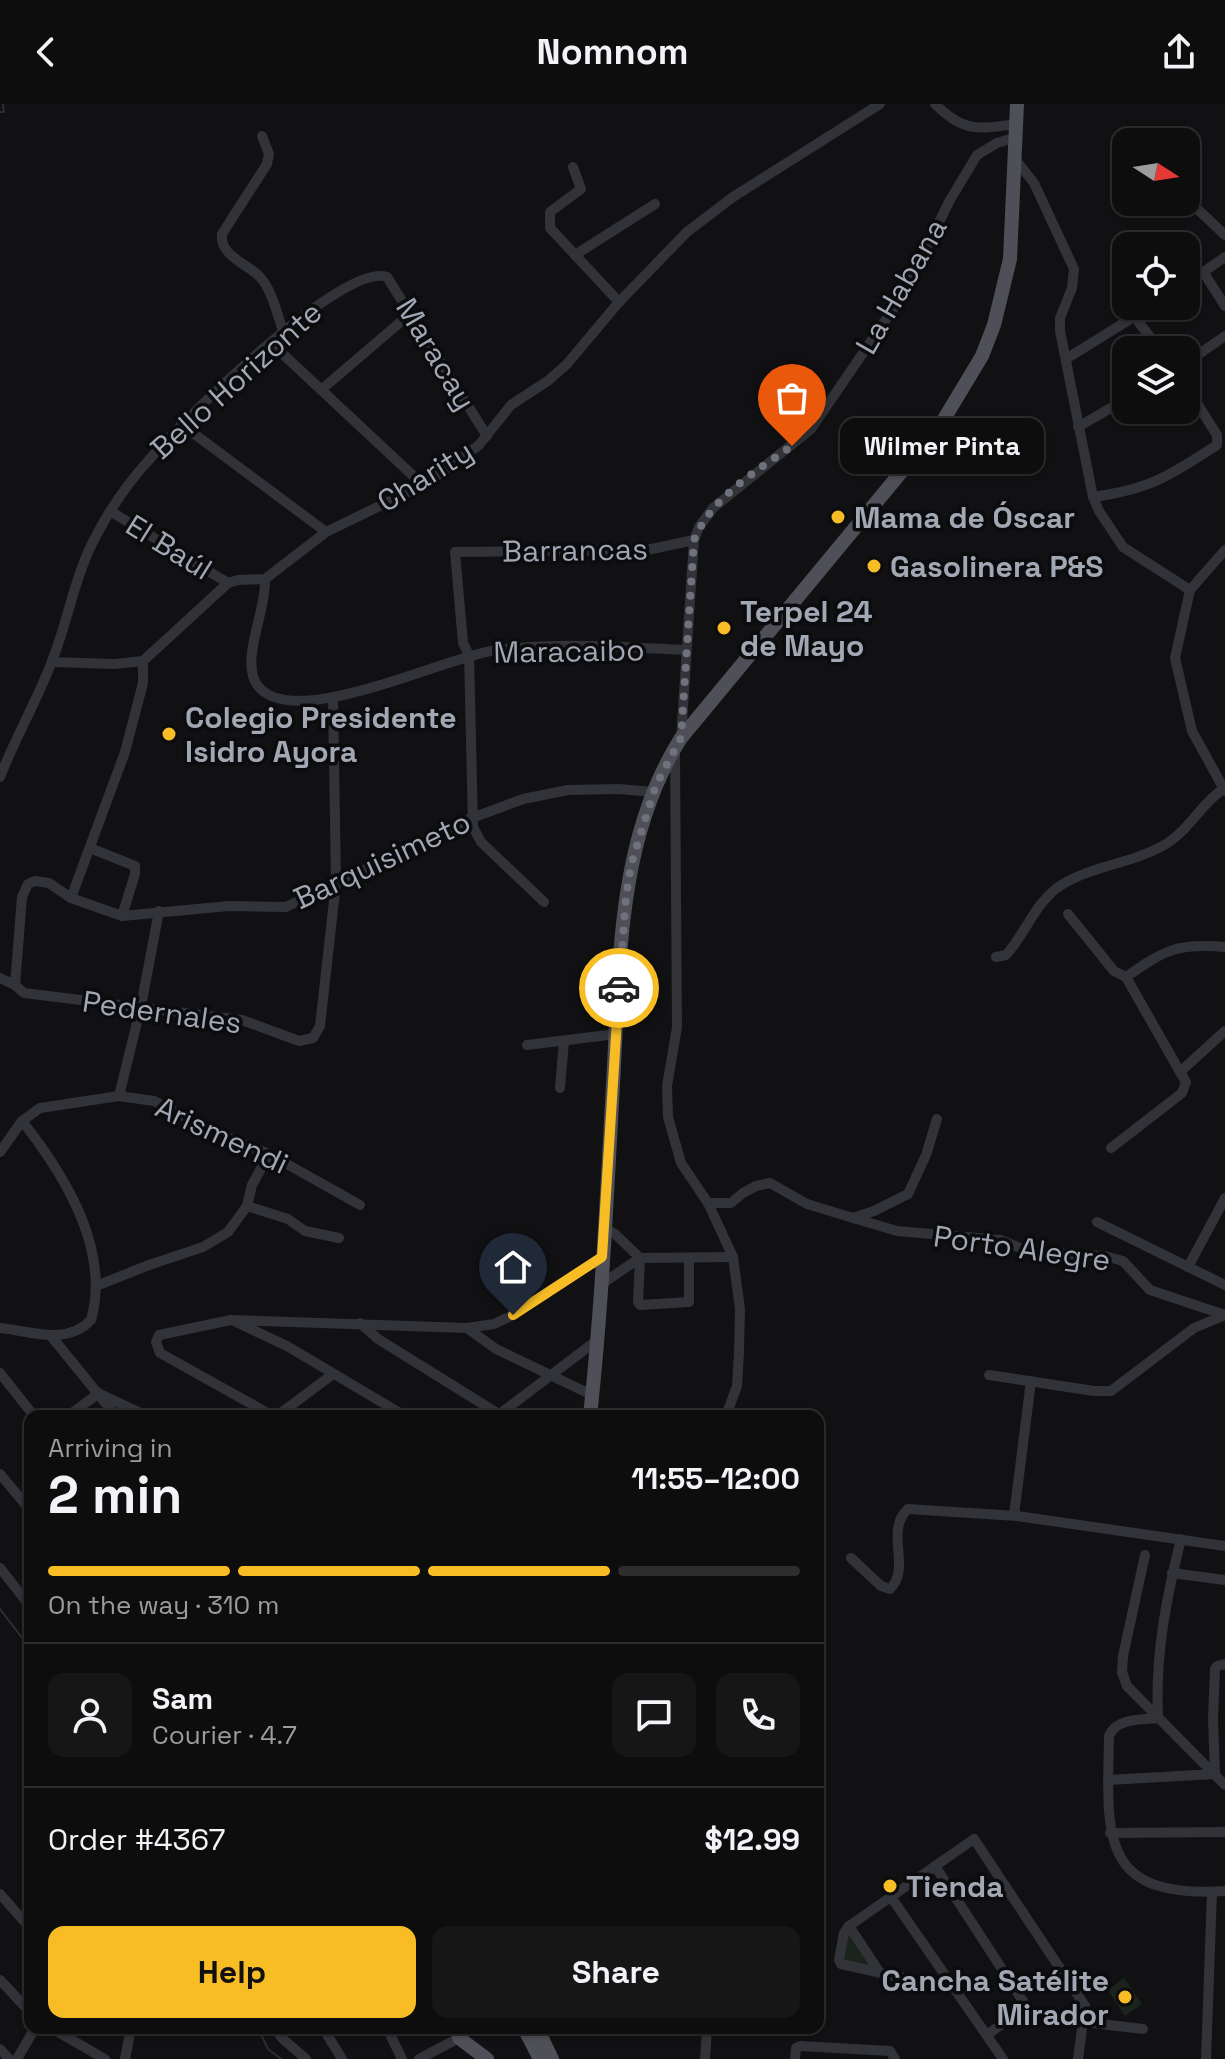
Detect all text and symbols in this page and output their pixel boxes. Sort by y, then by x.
text: Nomnom [537,29,688,75]
icon: back [24,30,68,74]
icon: share [1157,30,1201,74]
north arrow [1112,128,1200,216]
map controls [1112,128,1200,424]
street label: La Habana [846,211,956,361]
button: locate [1112,232,1200,320]
street label: Maracay [387,291,485,417]
street label: Bello Horizonte [142,293,330,467]
button: layers [1112,336,1200,424]
pin [758,364,826,446]
icon: bag [770,376,814,420]
callout: Wilmer Pinta [840,418,1044,474]
text: Wilmer Pinta [864,429,1020,463]
street label: Charity [370,431,480,521]
place label: Mama de Óscar [854,498,1075,537]
street label: El Baúl [119,505,219,589]
marker: Mama de Óscar [829,508,847,526]
street label: Barrancas [502,529,648,571]
place label: Gasolinera P&S [890,547,1103,586]
marker: Gasolinera P&S [865,557,883,575]
place label: Terpel 24 de Mayo [740,592,872,665]
marker: Terpel 24 de Mayo [715,619,733,637]
street label: Maracaibo [493,630,645,672]
place label: Colegio Presidente Isidro Ayora [185,698,457,771]
marker: Colegio Presidente Isidro Ayora [160,725,178,743]
street label: Barquisimeto [287,802,477,918]
courier [579,948,659,1028]
icon: car [597,966,641,1010]
street label: Pedernales [80,982,244,1042]
street label: Arismendi [149,1087,295,1183]
street label: Porto Alegre [931,1216,1113,1280]
pin [479,1233,547,1315]
icon: home [491,1245,535,1289]
text: Arriving in [48,1431,172,1465]
text: 11:55–12:00 [631,1459,800,1498]
text: 2 min [48,1462,182,1528]
text: On the way · 310 m [48,1588,279,1622]
button: person [48,1673,132,1757]
button: chat [612,1673,696,1757]
button: phone [716,1673,800,1757]
text: Sam [152,1679,213,1718]
text: Courier · 4.7 [152,1718,297,1752]
text: Order #4367 [48,1820,226,1859]
text: $12.99 [704,1820,800,1859]
place label: Tienda [906,1867,1004,1906]
marker: Tienda [881,1877,899,1895]
button: Help [48,1926,416,2018]
button: Share [432,1926,800,2018]
place label: Cancha Satélite Mirador [882,1961,1109,2034]
marker: Cancha Satélite Mirador [1116,1988,1134,2006]

